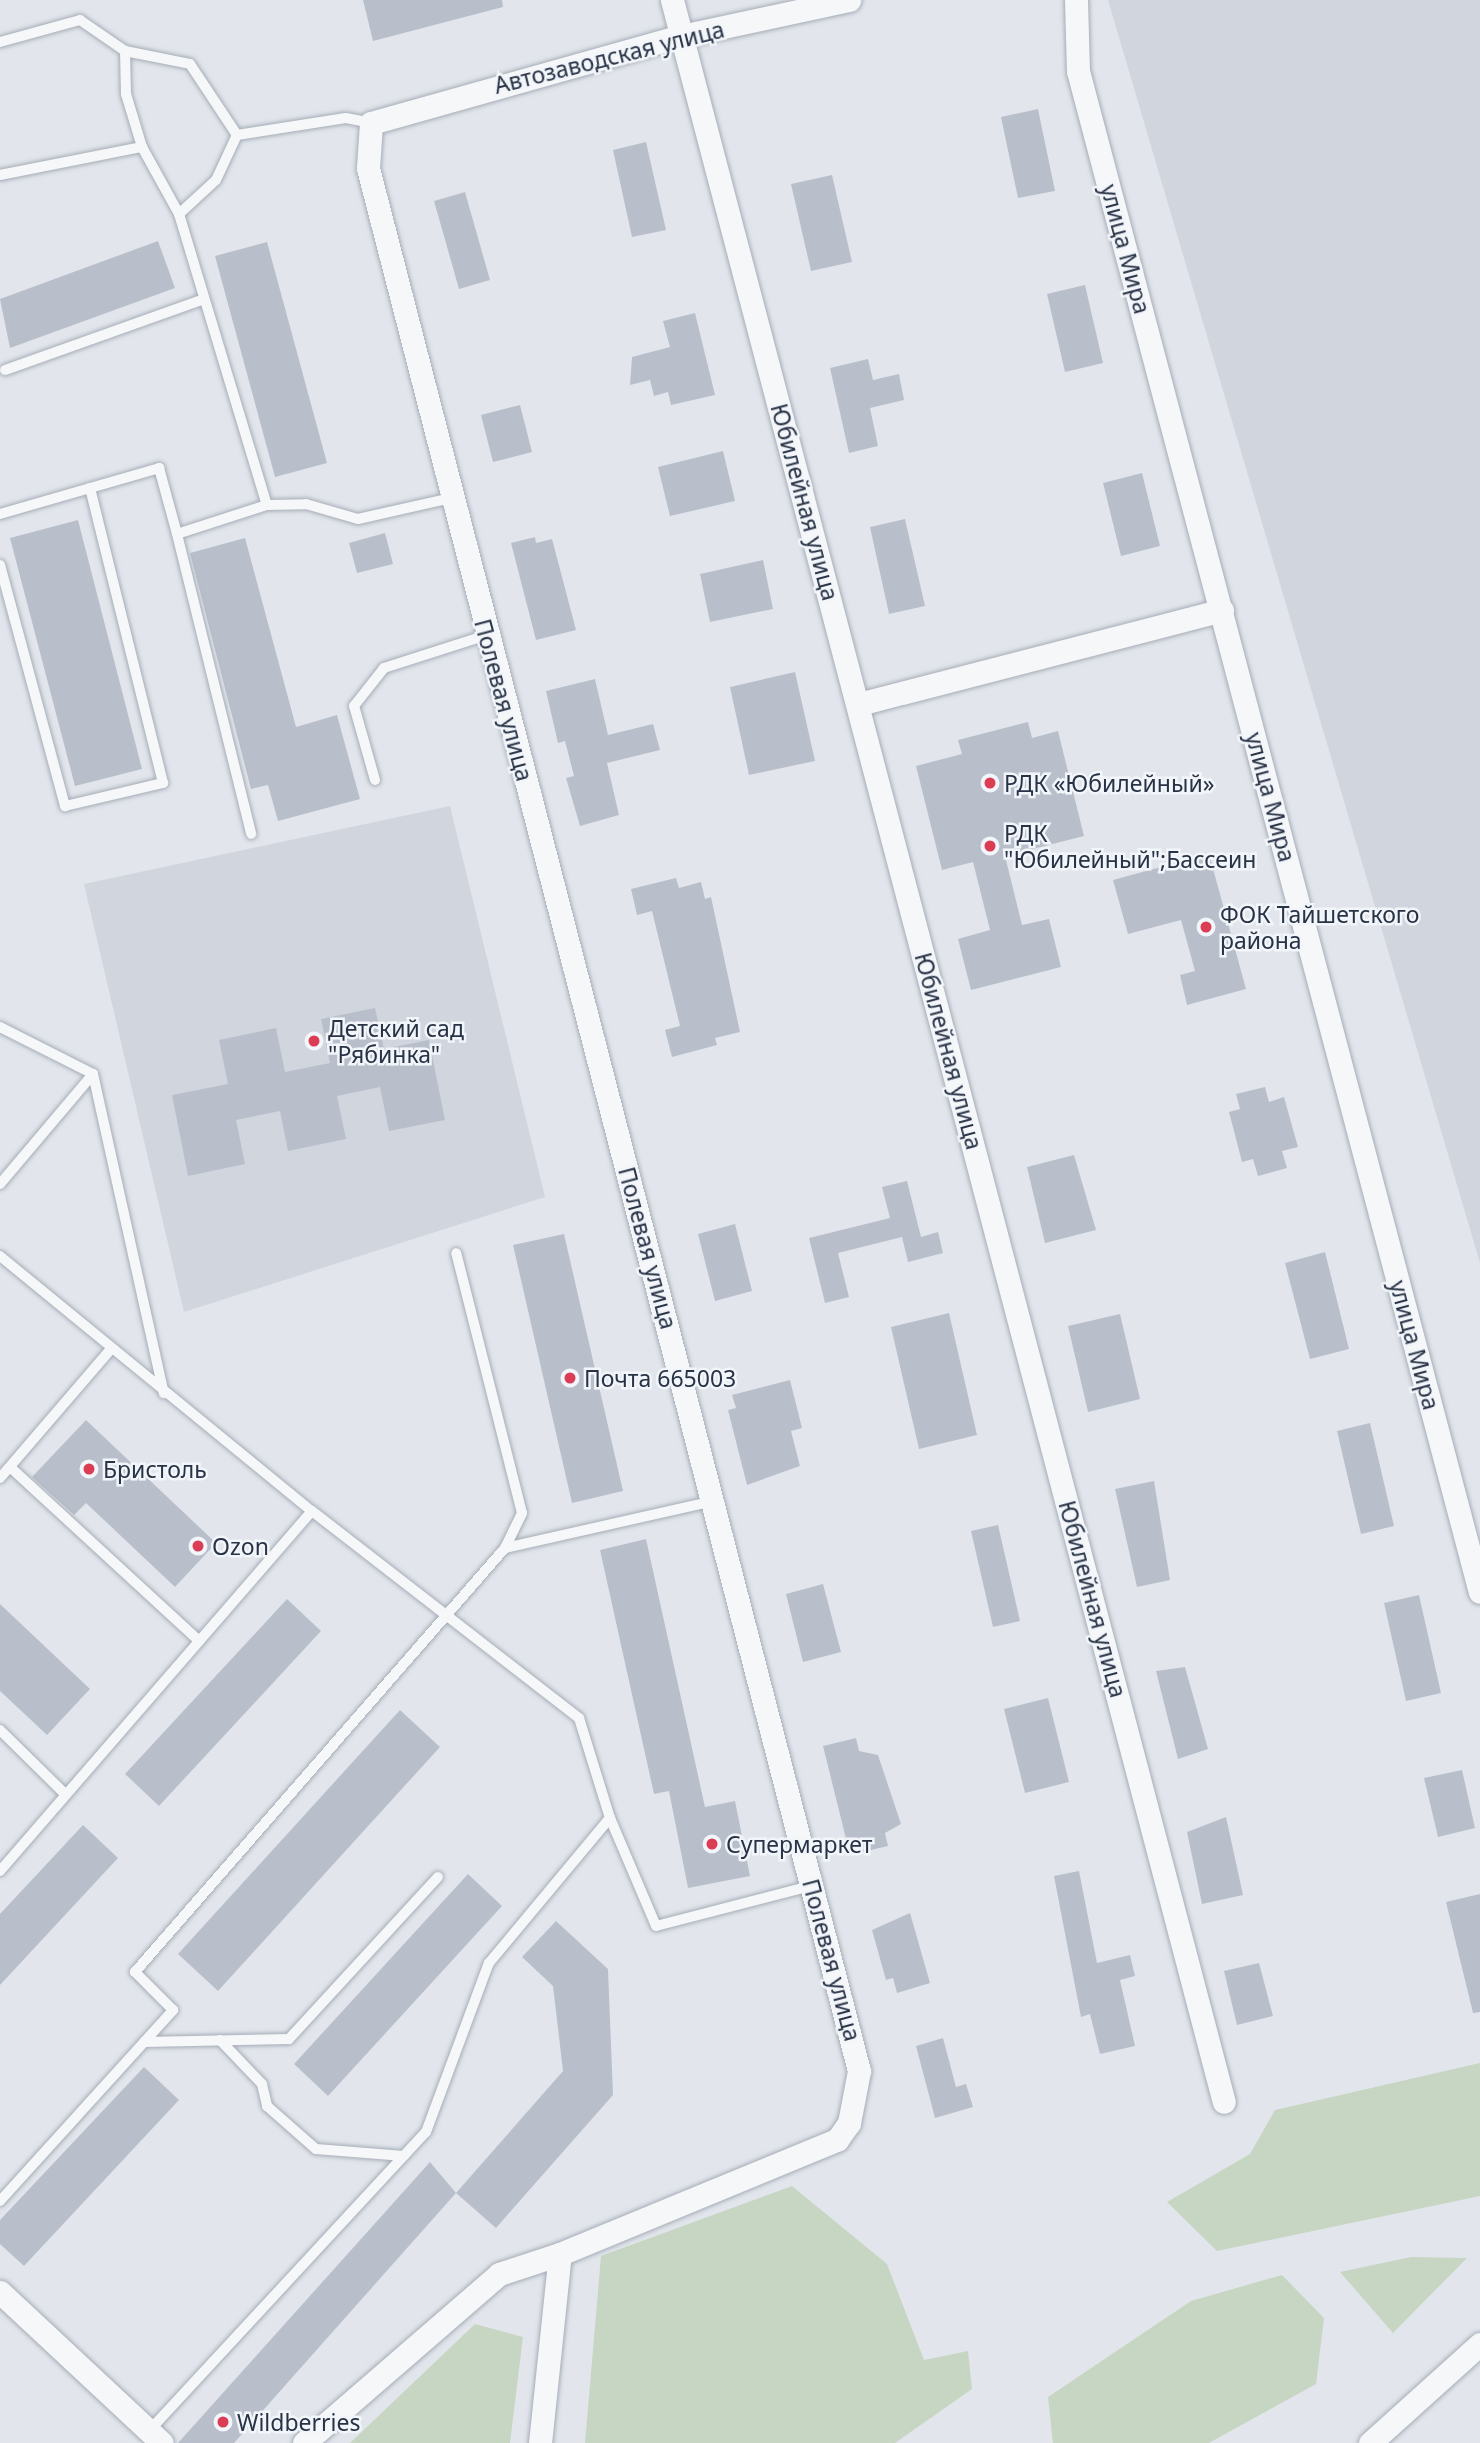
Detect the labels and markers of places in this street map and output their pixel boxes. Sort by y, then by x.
place label: РДК «Юбилейный» [1004,769,1214,797]
marker: РДК «Юбилейный» [982,775,998,791]
place label: РДК "Юбилейный";Бассеин [1004,819,1256,873]
marker: РДК "Юбилейный";Бассеин [982,838,998,854]
place label: ФОК Тайшетского района [1220,900,1419,954]
marker: ФОК Тайшетского района [1198,919,1214,935]
place label: Детский сад "Рябинка" [328,1014,464,1068]
marker: Детский сад "Рябинка" [306,1033,322,1049]
place label: Почта 665003 [584,1364,736,1392]
marker: Почта 665003 [562,1370,578,1386]
place label: Бристоль [103,1455,207,1483]
marker: Бристоль [81,1461,97,1477]
place label: Ozon [212,1532,269,1560]
marker: Ozon [190,1538,206,1554]
place label: Супермаркет [726,1830,872,1858]
marker: Супермаркет [704,1836,720,1852]
place label: Wildberries [237,2408,360,2436]
marker: Wildberries [215,2414,231,2430]

